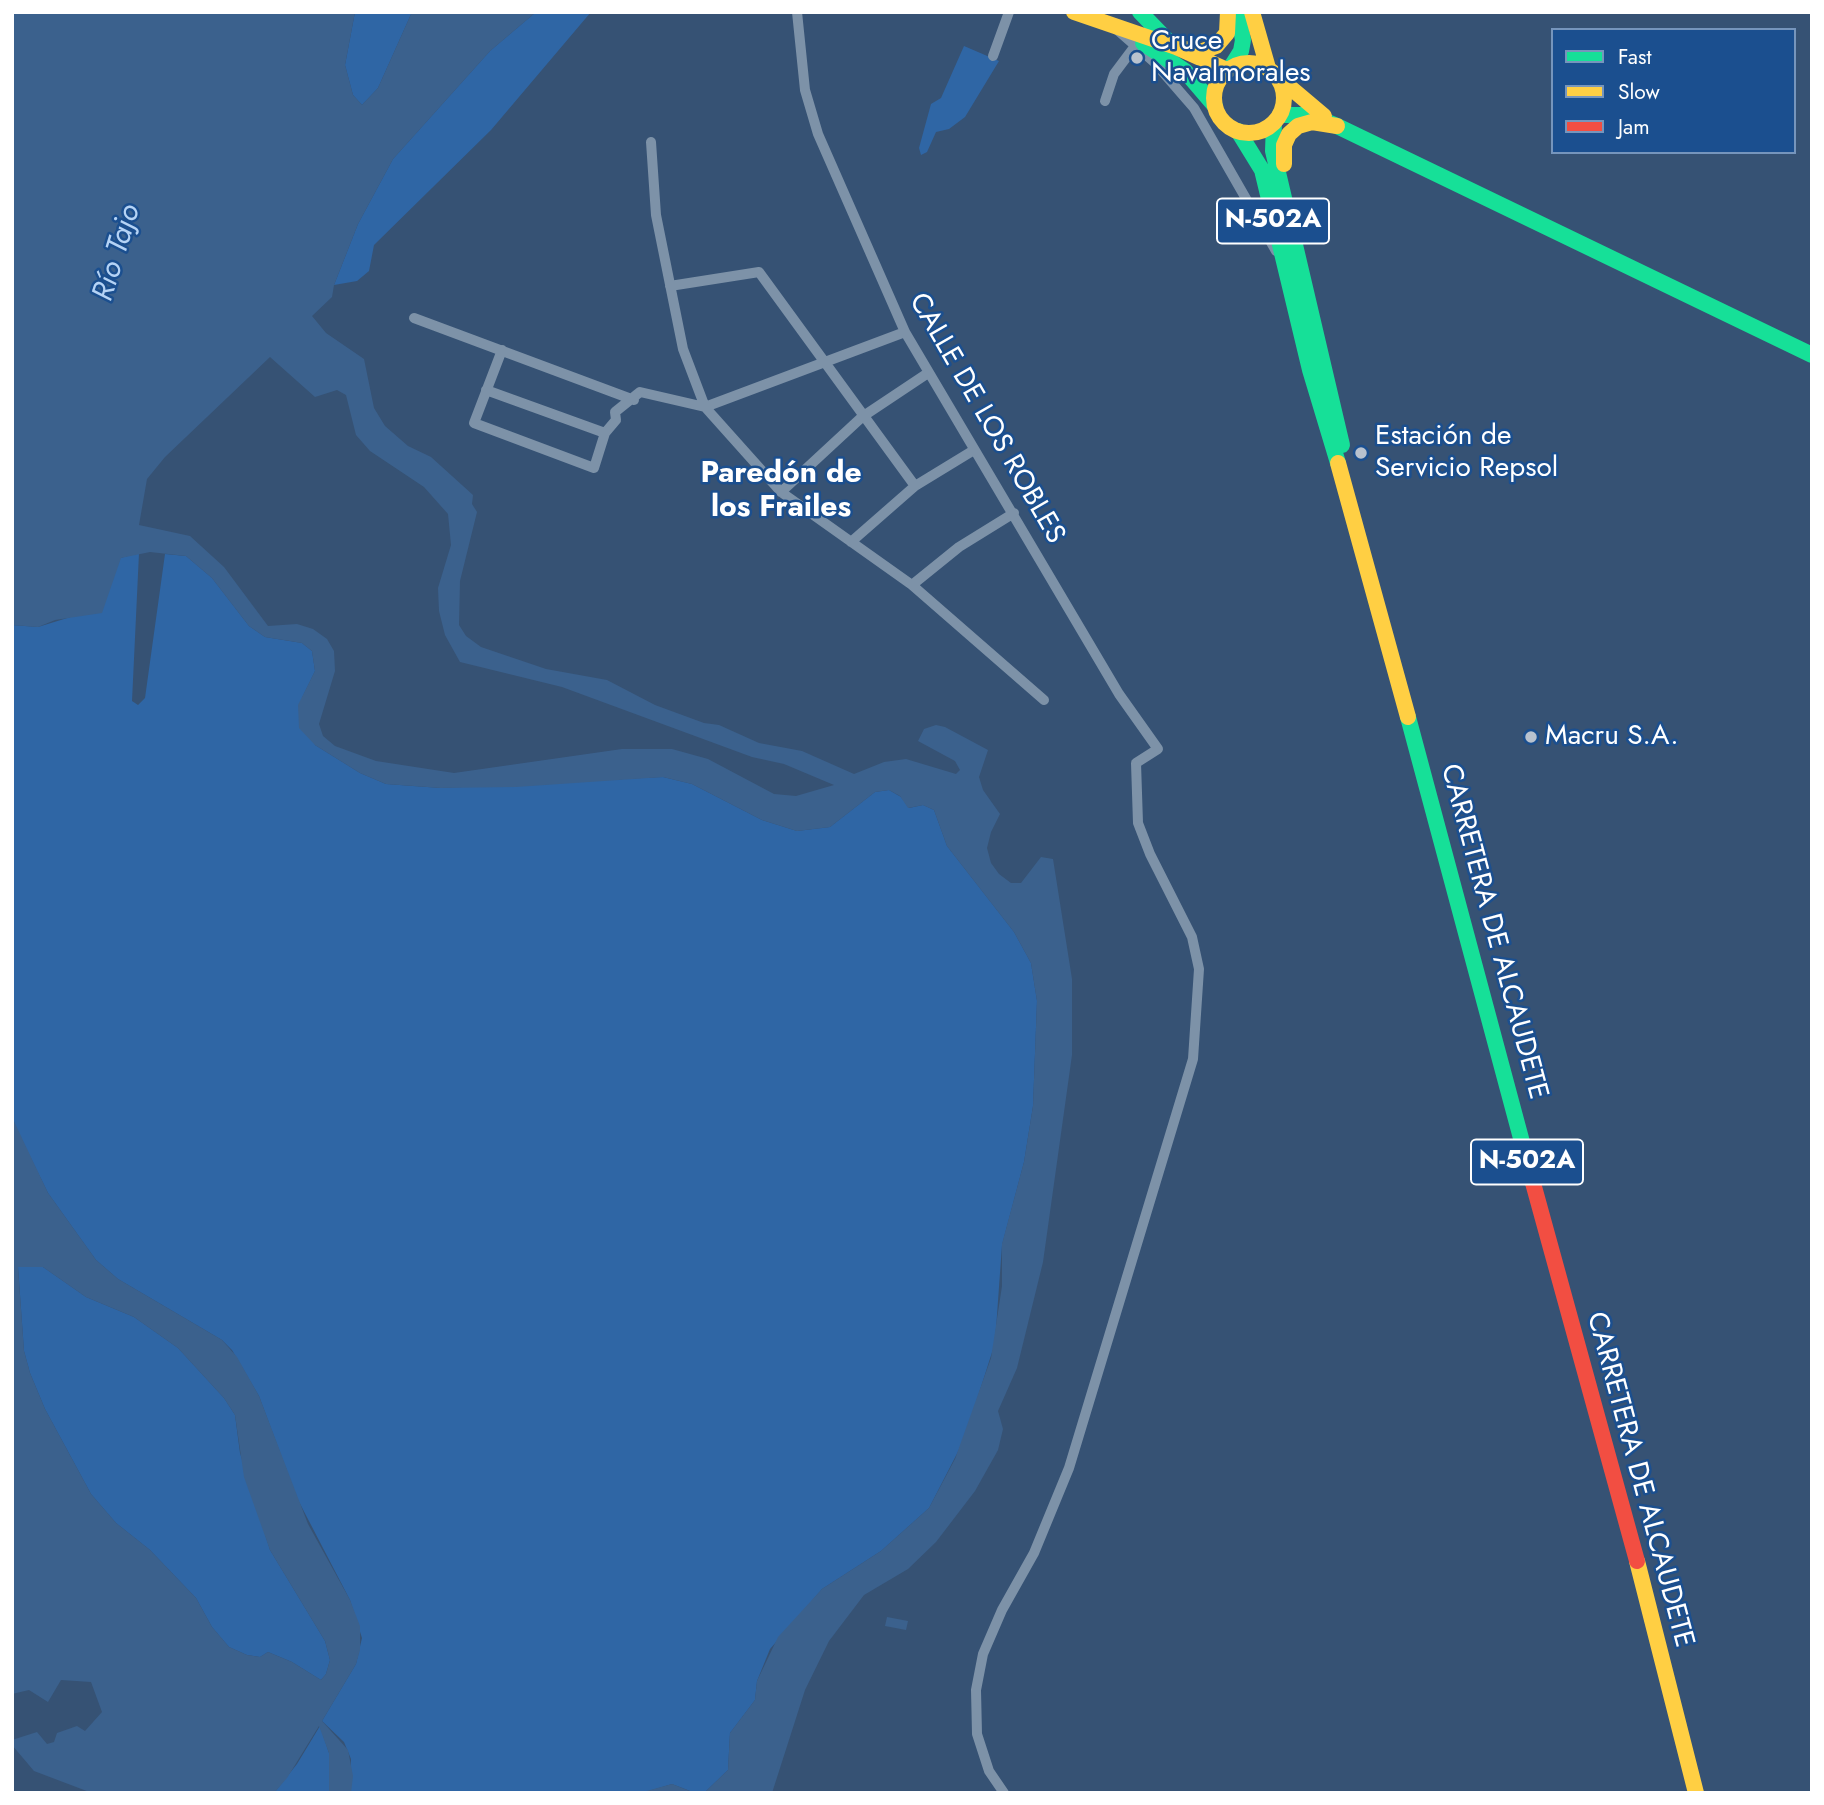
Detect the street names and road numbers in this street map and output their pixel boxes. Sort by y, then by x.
road number: N-502A [1217,198,1329,244]
street label: CALLE DE LOS ROBLES [901,288,1071,550]
street label: CARRETERA DE ALCAUDETE [1432,761,1554,1103]
road number: N-502A [1471,1140,1583,1184]
street label: CARRETERA DE ALCAUDETE [1578,1309,1700,1651]

